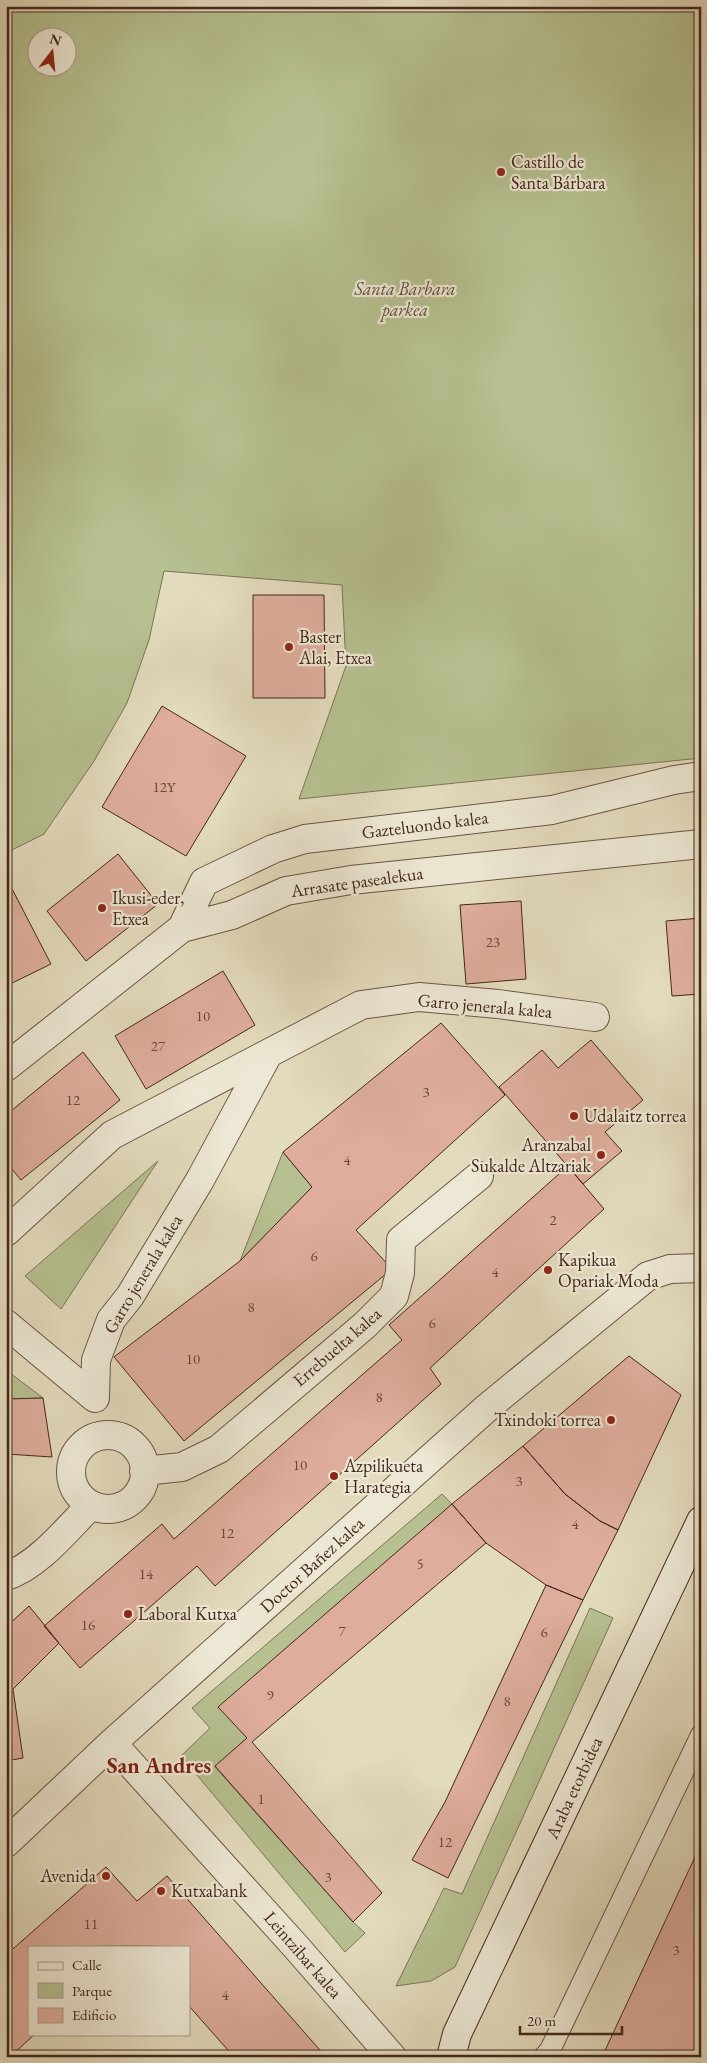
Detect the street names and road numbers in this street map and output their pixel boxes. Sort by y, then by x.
street label: Gazteluondo kalea [360,805,490,844]
street label: Arrasate pasealekua [288,861,425,902]
street label: Garro jenerala kalea [417,988,554,1023]
street label: Garro jenerala kalea [98,1209,188,1337]
street label: Errebuelta kalea [288,1301,386,1391]
street label: Doctor Bañez kalea [255,1511,369,1618]
street label: Araba etorbidea [539,1732,608,1843]
street label: Leintzibar kalea [259,1906,348,2004]

